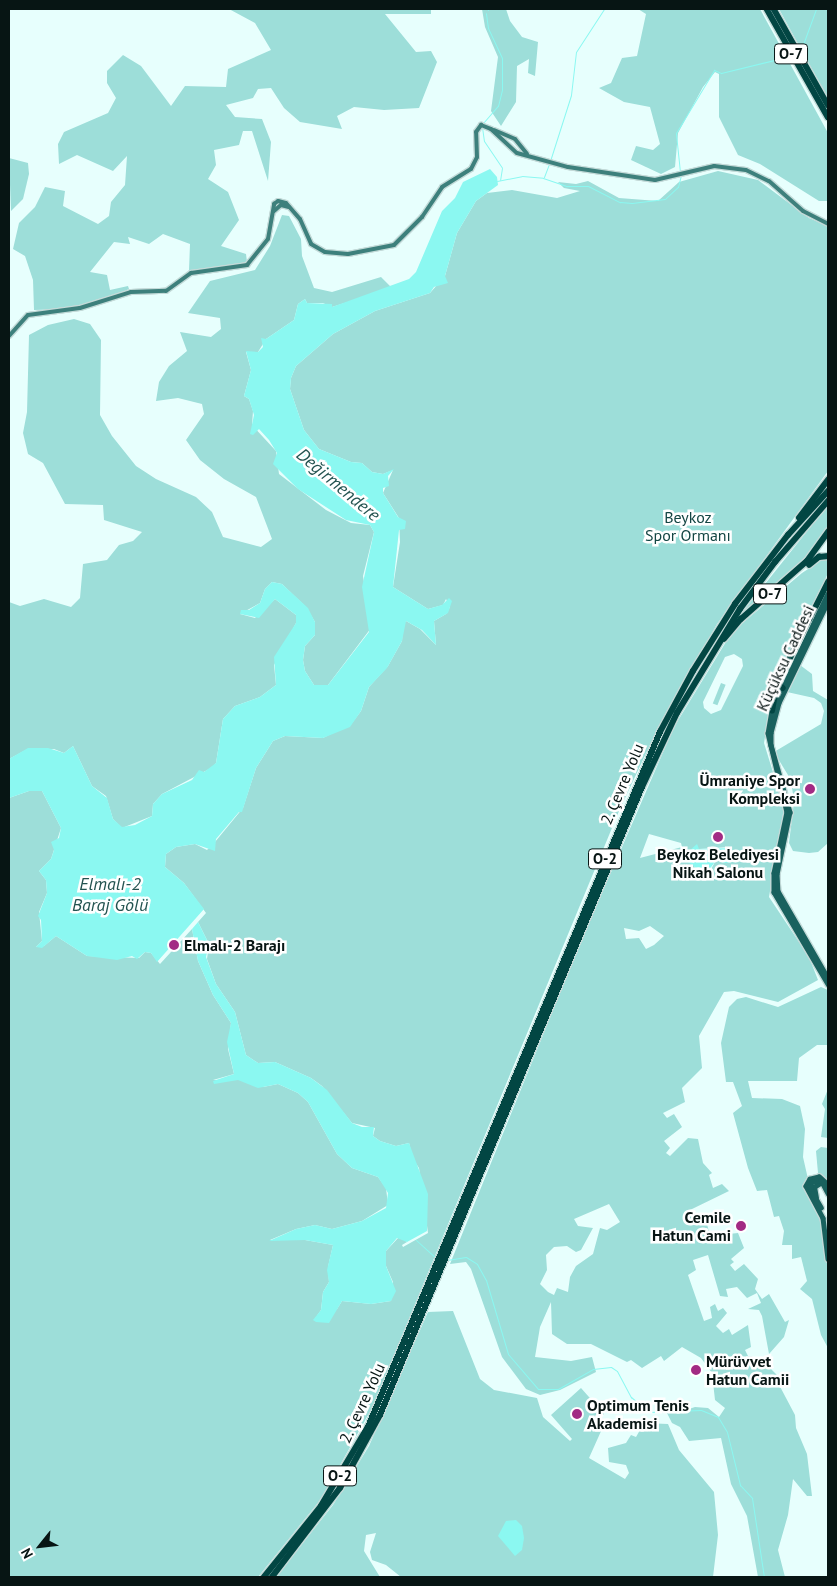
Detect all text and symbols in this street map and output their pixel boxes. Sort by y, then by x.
road number: O-7 [774,42,808,66]
water label: Değirmendere [292,444,384,526]
park label: Beykoz Spor Ormanı [645,507,731,545]
road number: O-7 [752,582,788,606]
street label: Küçüksu Caddesi [752,602,818,714]
street label: 2. Çevre Yolu [596,740,648,828]
place label: Ümraniye Spor Kompleksi [699,770,800,808]
marker: Ümraniye Spor Kompleksi [804,783,816,795]
marker: Beykoz Belediyesi Nikah Salonu [712,831,724,843]
place label: Beykoz Belediyesi Nikah Salonu [657,844,779,882]
road number: O-2 [588,846,622,872]
water label: Elmalı-2 Baraj Gölü [72,874,148,916]
place label: Elmalı-2 Barajı [184,935,285,955]
marker: Elmalı-2 Barajı [168,939,180,951]
place label: Cemile Hatun Cami [652,1207,731,1245]
marker: Cemile Hatun Cami [735,1220,747,1232]
place label: Mürüvvet Hatun Camii [706,1351,790,1389]
street label: 2. Çevre Yolu [335,1359,389,1447]
marker: Mürüvvet Hatun Camii [690,1364,702,1376]
place label: Optimum Tenis Akademisi [587,1395,690,1433]
marker: Optimum Tenis Akademisi [571,1408,583,1420]
road number: O-2 [322,1464,358,1488]
north arrow [15,1521,65,1571]
text: N [17,1545,37,1562]

